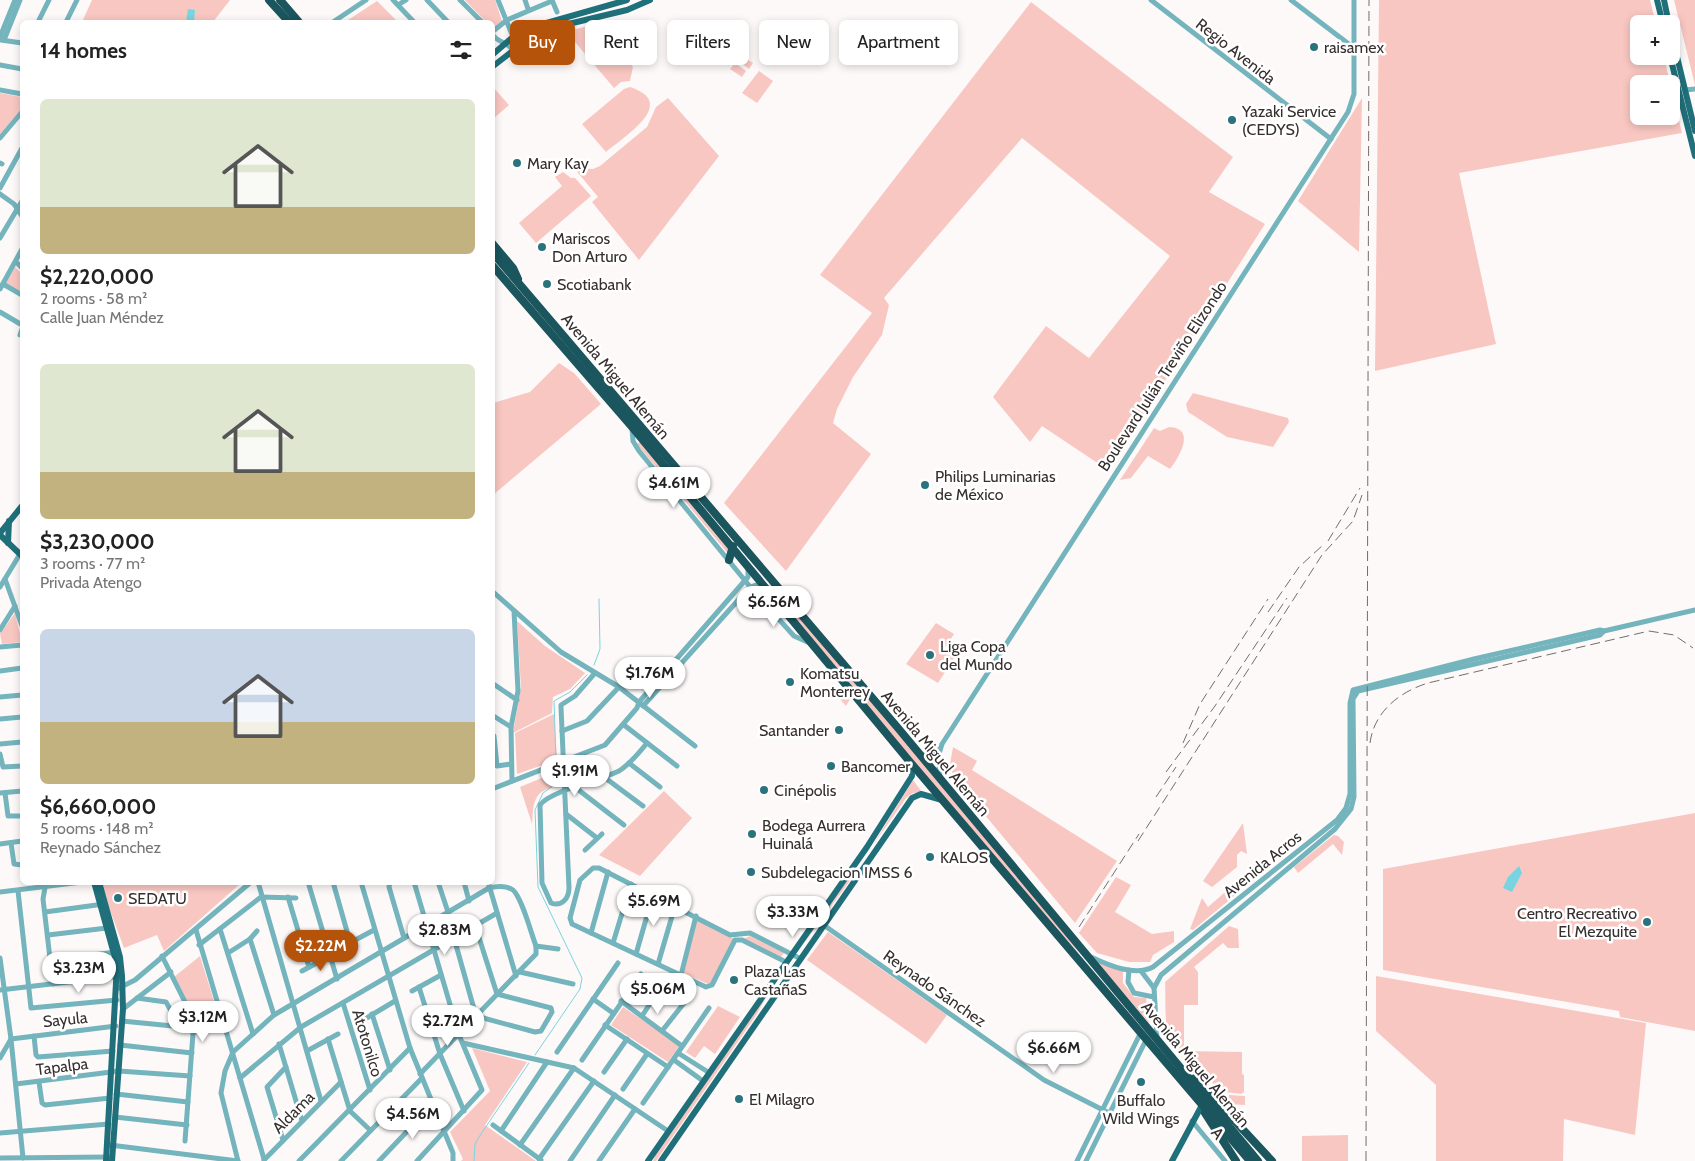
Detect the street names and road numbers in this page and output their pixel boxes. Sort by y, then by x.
street label: Regio Avenida [1192,14,1280,89]
street label: Boulevard Julián Treviño Elizondo [1094,278,1231,475]
street label: Avenida Miguel Alemán [558,310,674,443]
street label: Avenida Miguel Alemán [878,687,994,820]
street label: Avenida Acros [1219,827,1305,902]
street label: Reynado Sánchez [880,946,990,1031]
street label: Avenida Miguel Alemán [1138,998,1254,1131]
street label: Atotonilco [348,1007,387,1079]
street label: Sayula [42,1008,89,1031]
street label: Tapalpa [35,1054,89,1079]
street label: Aldama [268,1087,319,1137]
street label: A [1207,1123,1228,1143]

